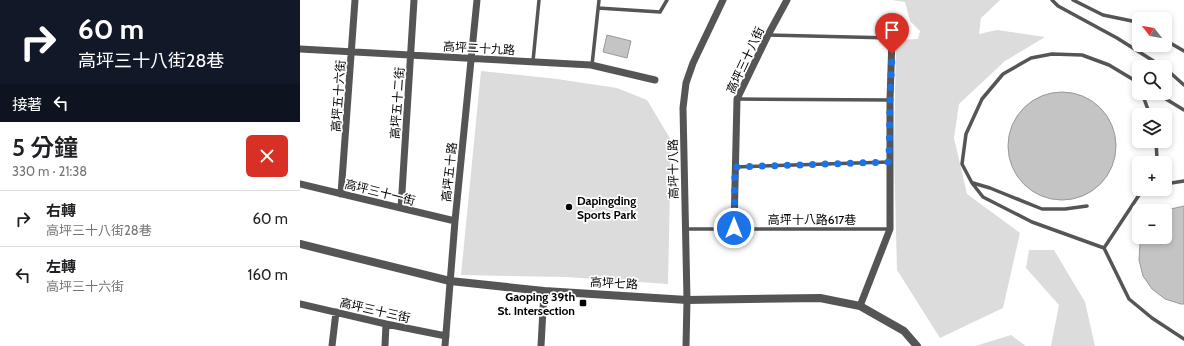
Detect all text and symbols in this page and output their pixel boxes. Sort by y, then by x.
text: 60 m [78,12,144,46]
north arrow [1132,12,1172,52]
map controls [1132,12,1172,244]
pin [875,13,909,54]
icon: right [12,16,64,68]
icon: arrive [881,19,903,41]
street label: 高坪三十八街 [723,24,767,96]
street label: 高坪二十九路 [443,39,515,57]
text: 高坪三十八街28巷 [78,50,224,72]
street label: 高坪五十六街 [328,60,348,132]
button: search [1132,60,1172,100]
street label: 高坪五十二街 [387,67,407,139]
icon: left [50,92,72,114]
text: 接著 [12,96,42,114]
button: layers [1132,108,1172,148]
text: 5 分鐘 [12,133,78,162]
button: close [246,135,288,177]
street label: 高坪十八路 [665,139,681,199]
street label: 高坪五十路 [438,141,460,203]
button: + [1132,156,1172,196]
text: 330 m · 21:38 [12,163,87,179]
street label: 高坪三十一街 [343,176,417,208]
place label: Dapingding Sports Park [577,193,636,222]
text: 右轉 [46,202,76,220]
marker: Dapingding Sports Park [564,202,574,212]
button: − [1132,204,1172,244]
position arrow [713,207,755,249]
icon: right [12,208,34,230]
text: 60 m [252,210,288,228]
street label: 高坪十八路617巷 [768,212,856,227]
text: 高坪三十八街28巷 [46,222,152,238]
text: 左轉 [46,258,76,276]
icon: left [12,264,34,286]
text: 160 m [248,266,288,284]
street label: 高坪七路 [590,274,638,292]
text: 高坪三十六街 [46,278,124,294]
place label: Gaoping 39th St. Intersection [497,289,575,318]
street label: 高坪三十三街 [338,295,412,325]
marker: Gaoping 39th St. Intersection [578,298,588,308]

